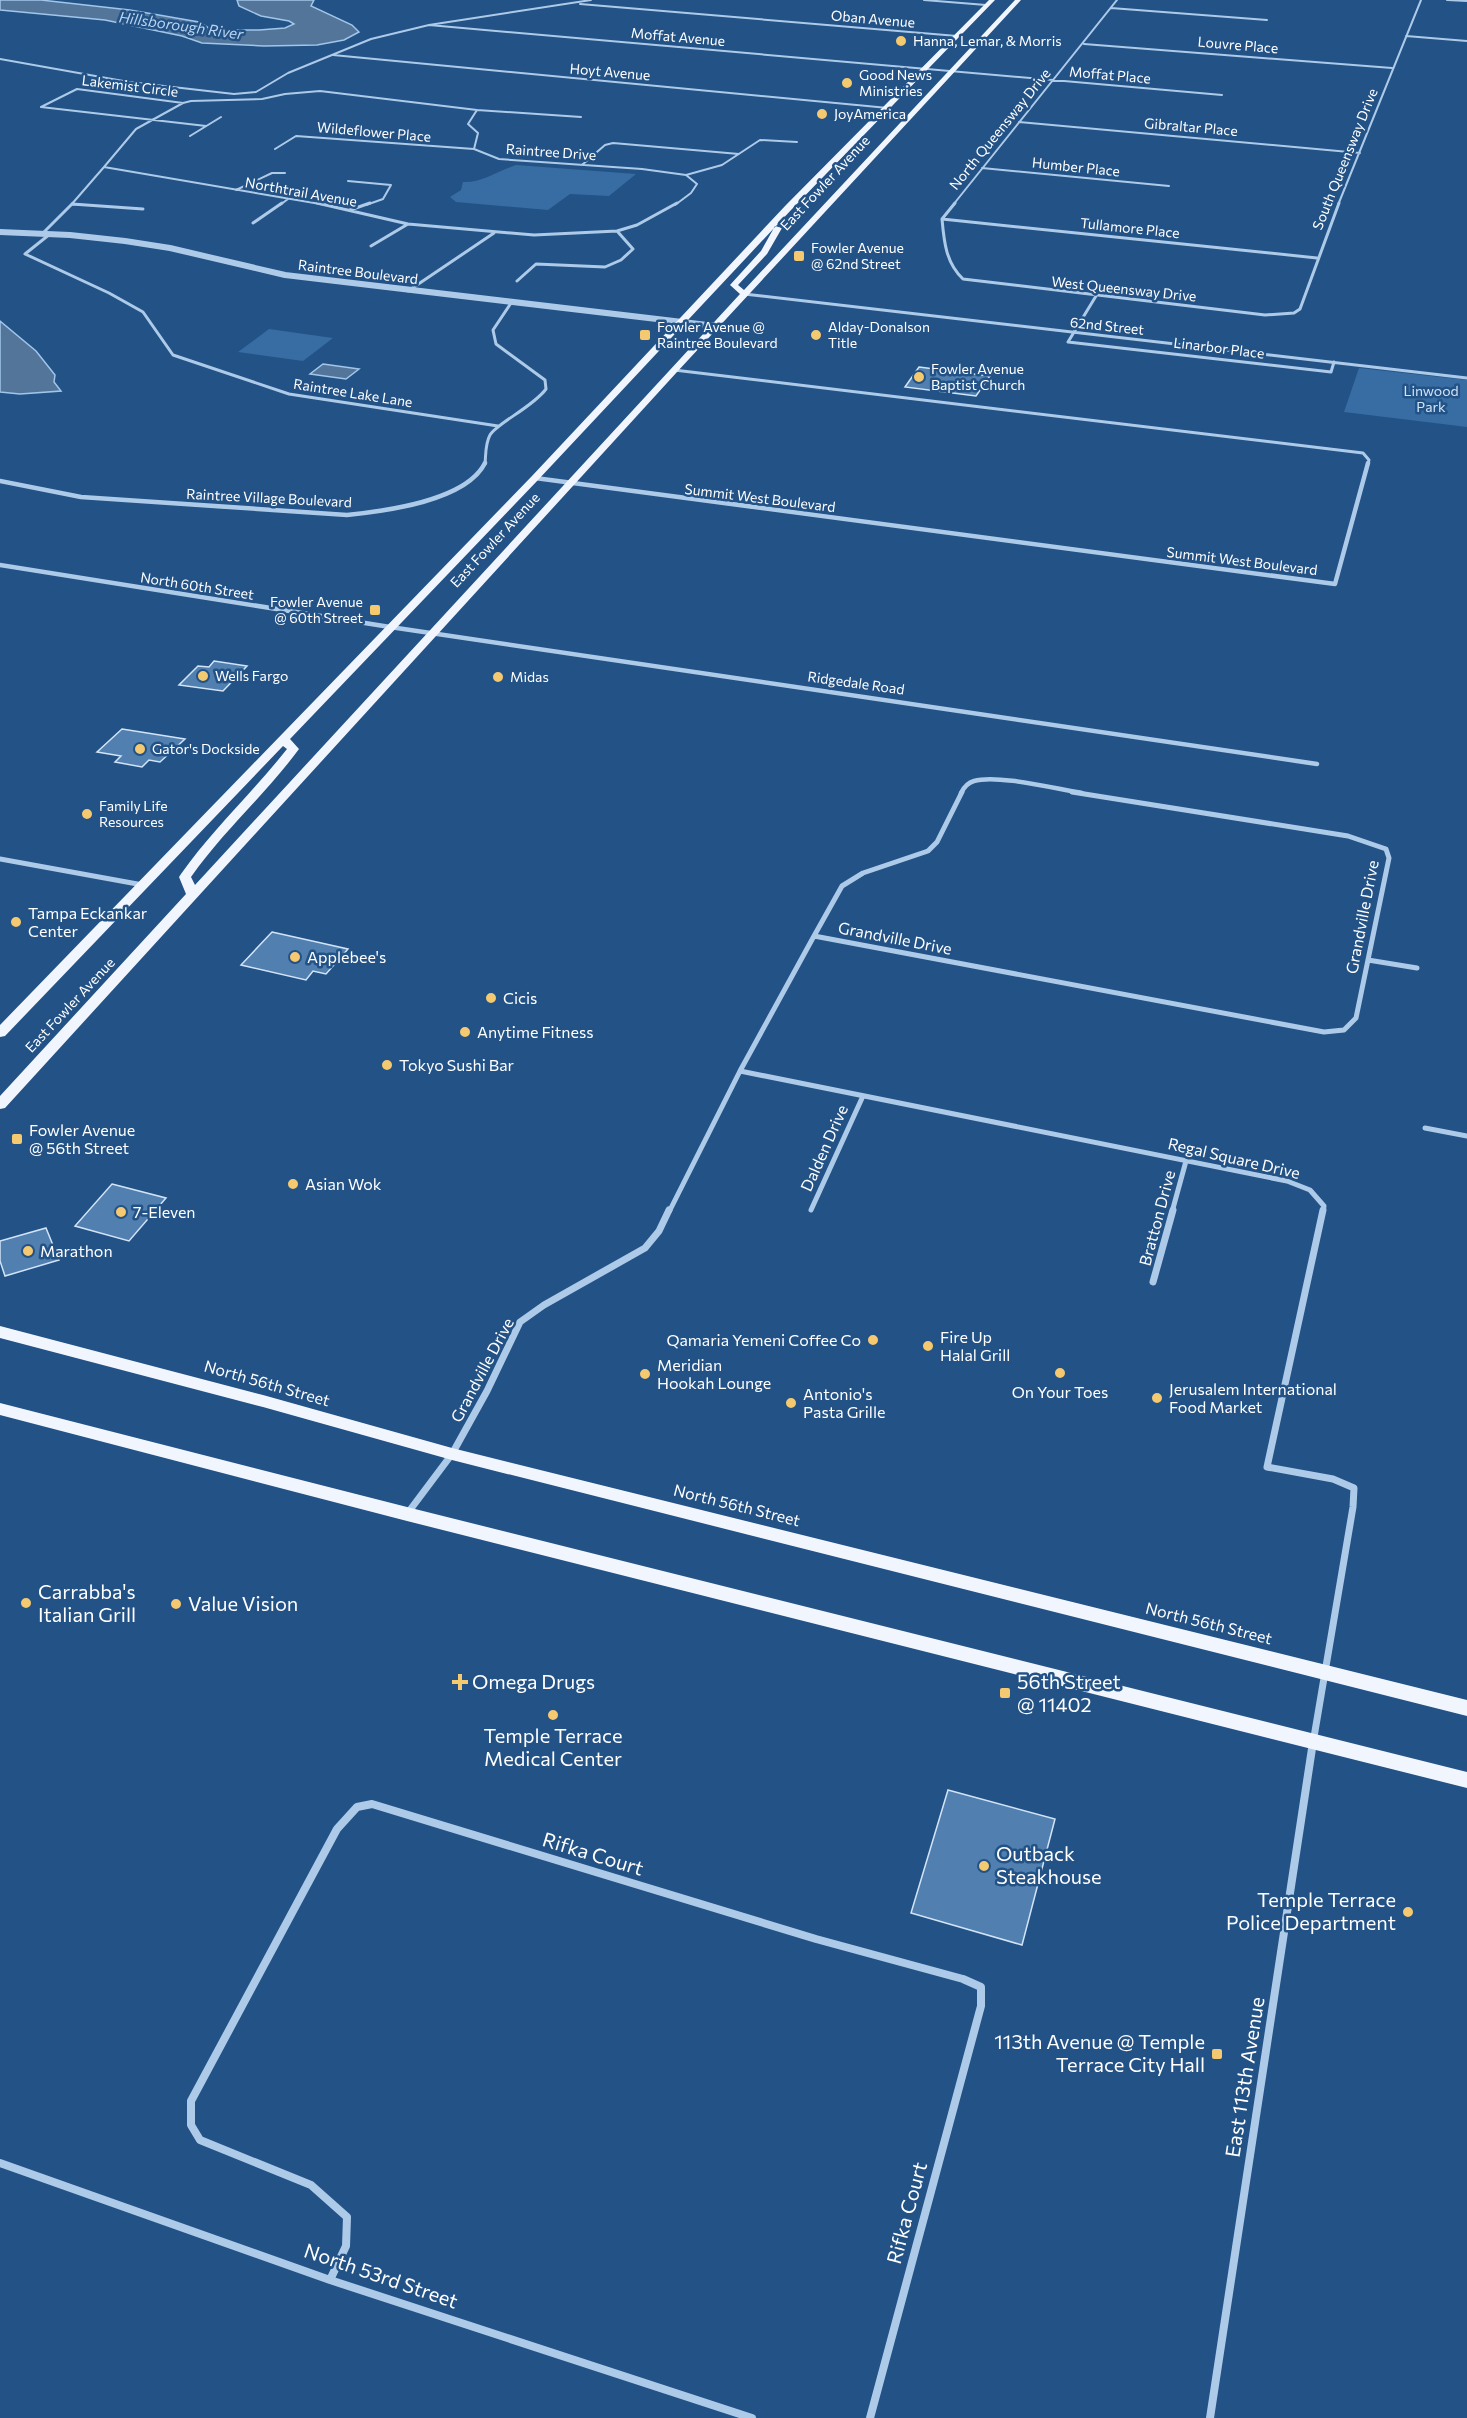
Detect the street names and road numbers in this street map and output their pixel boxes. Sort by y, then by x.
street label: Oban Avenue [830,6,916,31]
street label: Moffat Avenue [630,24,726,49]
street label: Louvre Place [1197,33,1279,56]
street label: Hoyt Avenue [569,60,651,83]
street label: Moffat Place [1068,62,1152,87]
street label: North Queensway Drive [945,65,1054,193]
street label: Lakemist Circle [81,71,179,100]
street label: South Queensway Drive [1308,86,1381,232]
street label: Gibraltar Place [1144,114,1238,139]
street label: Wildeflower Place [316,118,432,145]
street label: East Fowler Avenue [776,132,873,234]
street label: Raintree Drive [505,140,597,163]
street label: Humber Place [1031,153,1121,180]
street label: Northtrail Avenue [244,173,358,210]
street label: Tullamore Place [1079,214,1181,241]
street label: Raintree Boulevard [297,256,419,287]
street label: West Queensway Drive [1051,272,1197,305]
street label: 62nd Street [1069,313,1145,338]
street label: Linarbor Place [1173,333,1265,362]
street label: Raintree Lake Lane [292,375,414,410]
street label: Summit West Boulevard [684,480,836,515]
street label: Raintree Village Boulevard [186,485,352,510]
street label: East Fowler Avenue [446,489,543,591]
street label: Summit West Boulevard [1166,543,1318,578]
street label: North 60th Street [139,568,255,603]
street label: Ridgedale Road [807,667,906,698]
street label: Grandville Drive [1341,858,1382,975]
street label: Grandville Drive [837,917,954,958]
street label: East Fowler Avenue [21,954,118,1056]
street label: Dalden Drive [796,1102,851,1194]
street label: Regal Square Drive [1166,1133,1302,1182]
street label: Bratton Drive [1135,1168,1178,1268]
street label: Grandville Drive [446,1314,517,1425]
street label: North 56th Street [202,1356,333,1410]
street label: North 56th Street [672,1480,803,1530]
street label: North 56th Street [1144,1598,1275,1648]
street label: Rifka Court [540,1826,647,1880]
street label: East 113th Avenue [1219,1995,1269,2159]
street label: Rifka Court [881,2159,931,2266]
street label: North 53rd Street [301,2238,461,2313]

